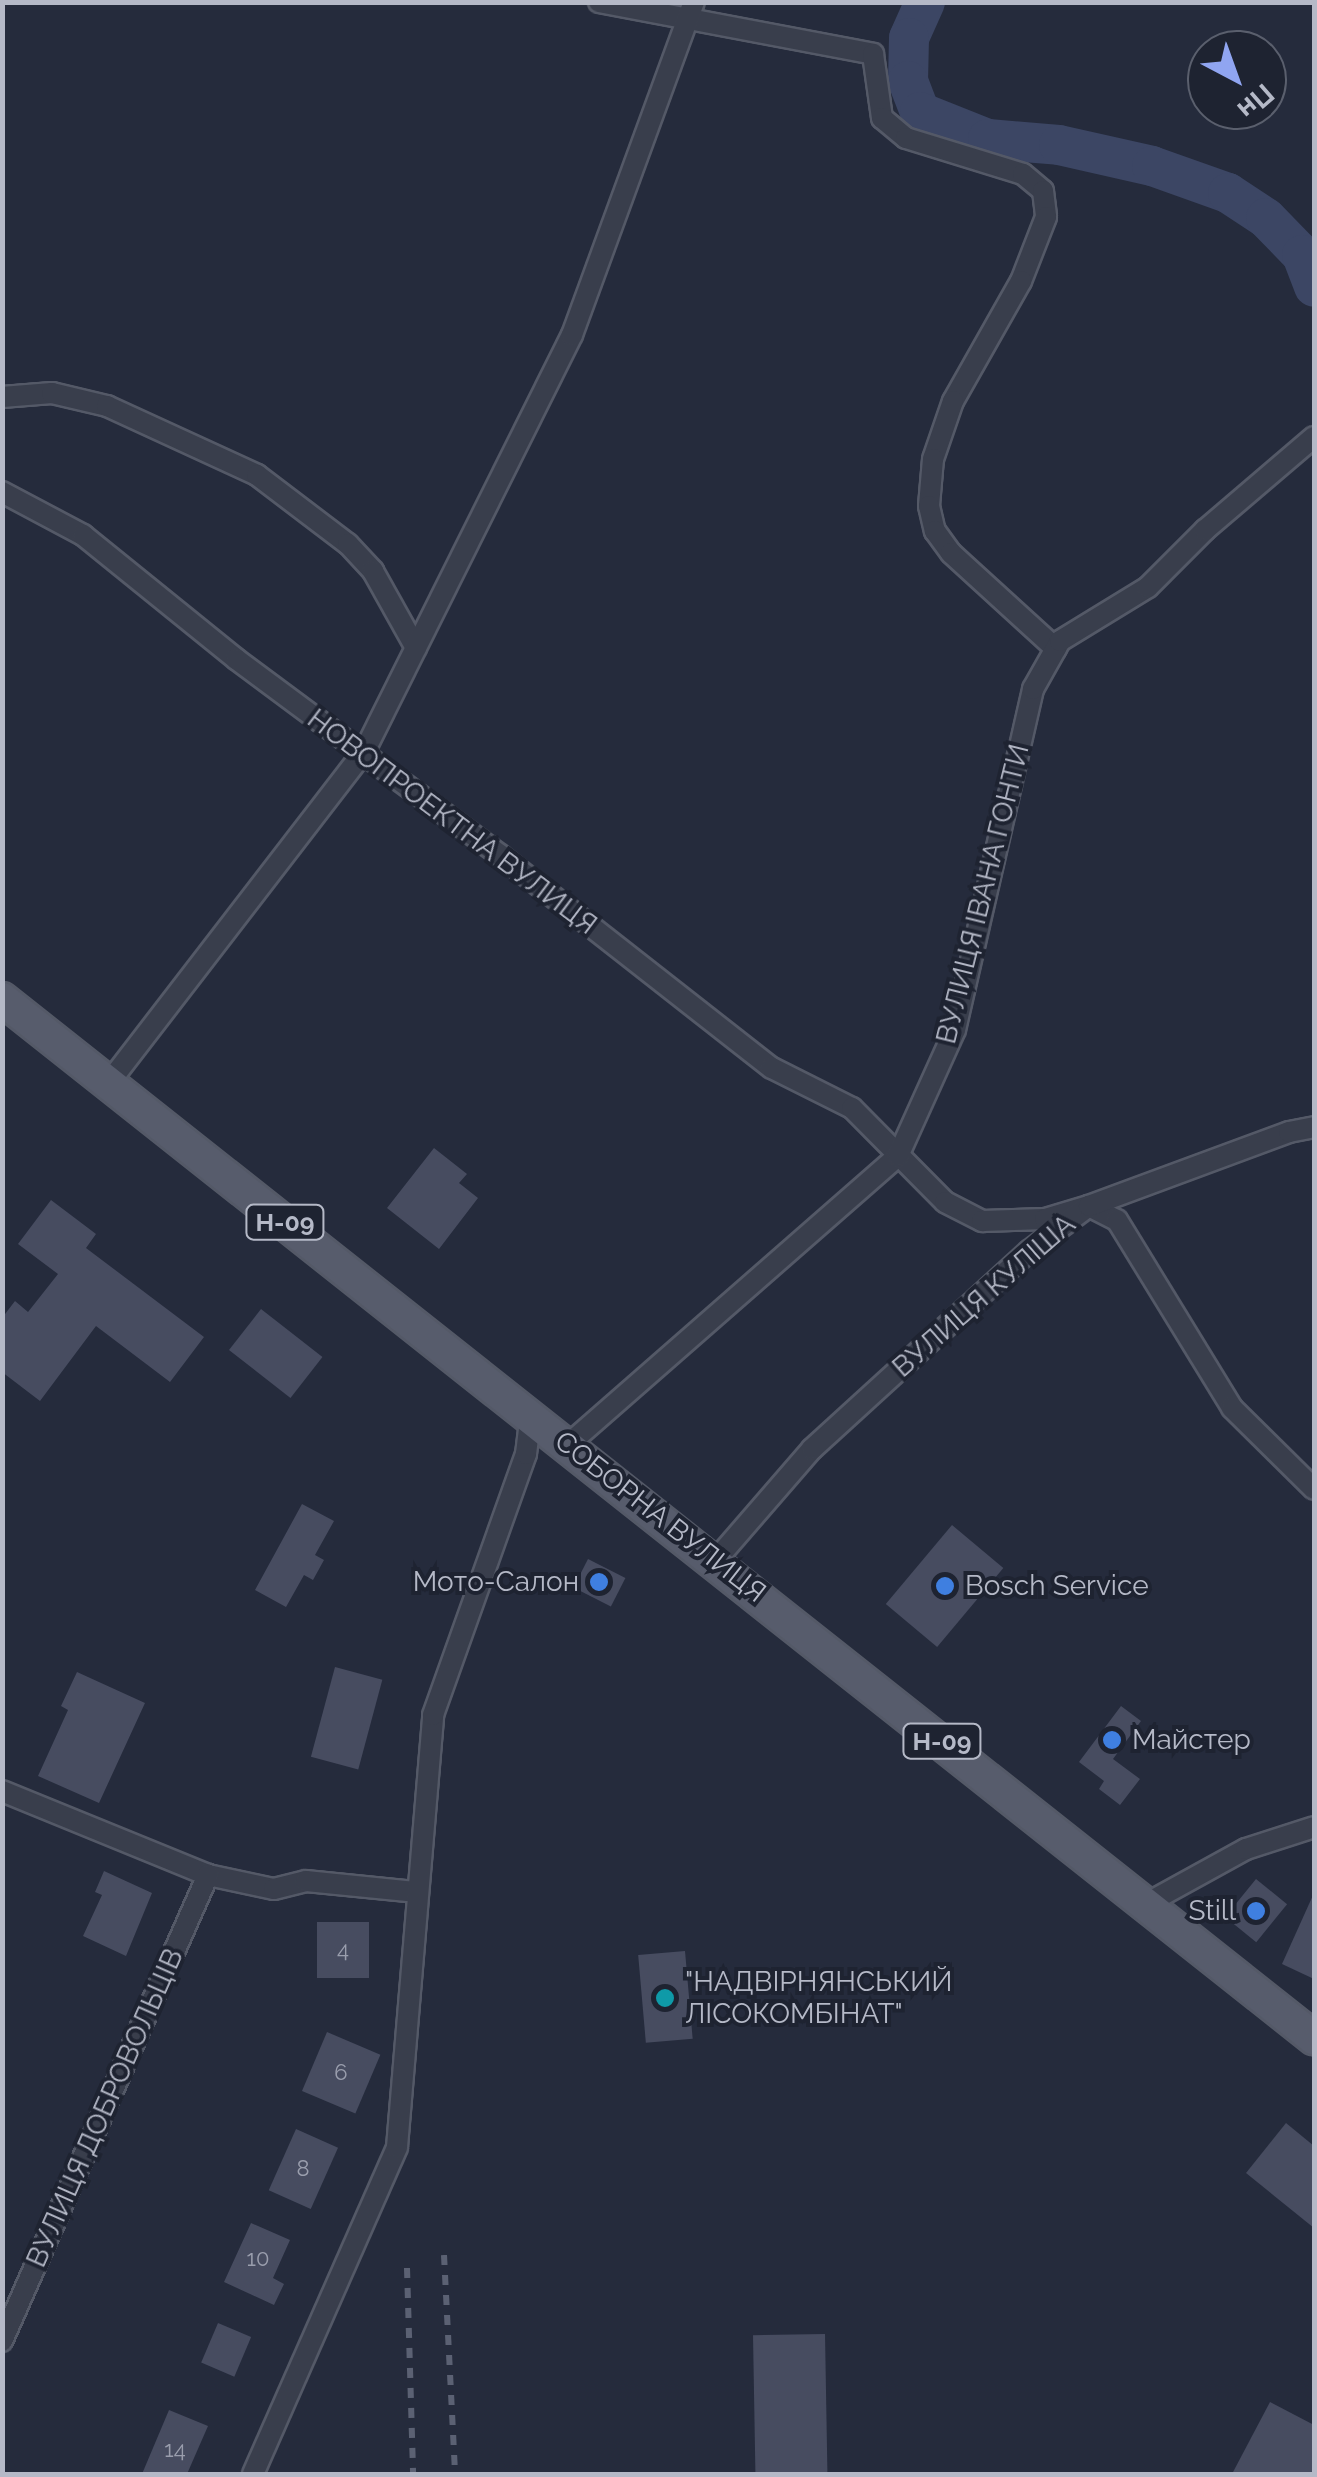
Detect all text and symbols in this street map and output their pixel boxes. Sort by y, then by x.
north arrow [1187,30,1287,130]
text: Пн [1231,77,1281,126]
street label: НОВОПРОЕКТНА ВУЛИЦЯ [300,702,604,942]
street label: ВУЛИЦЯ ІВАНА ГОНТИ [929,740,1037,1048]
road number: Н-09 [245,1202,325,1242]
street label: ВУЛИЦЯ КУЛІША [886,1208,1082,1384]
street label: СОБОРНА ВУЛИЦЯ [547,1424,773,1610]
place label: Мото-Салон [413,1565,579,1599]
place label: Bosch Service [965,1569,1149,1603]
marker: Мото-Салон [588,1571,610,1593]
marker: Bosch Service [934,1575,956,1597]
road number: Н-09 [902,1721,982,1761]
place label: Майстер [1132,1723,1251,1757]
marker: Майстер [1101,1729,1123,1751]
place label: Still [1189,1894,1236,1928]
marker: Still [1245,1900,1267,1922]
house number: 4 [337,1937,349,1963]
street label: ВУЛИЦЯ ДОБРОВОЛЬЦІВ [19,1944,191,2272]
place label: "НАДВІРНЯНСЬКИЙ ЛІСОКОМБІНАТ" [685,1965,953,2031]
marker: "НАДВІРНЯНСЬКИЙ ЛІСОКОМБІНАТ" [654,1987,676,2009]
house number: 6 [334,2060,348,2086]
house number: 8 [296,2156,310,2182]
house number: 10 [247,2246,269,2272]
house number: 14 [164,2437,186,2463]

